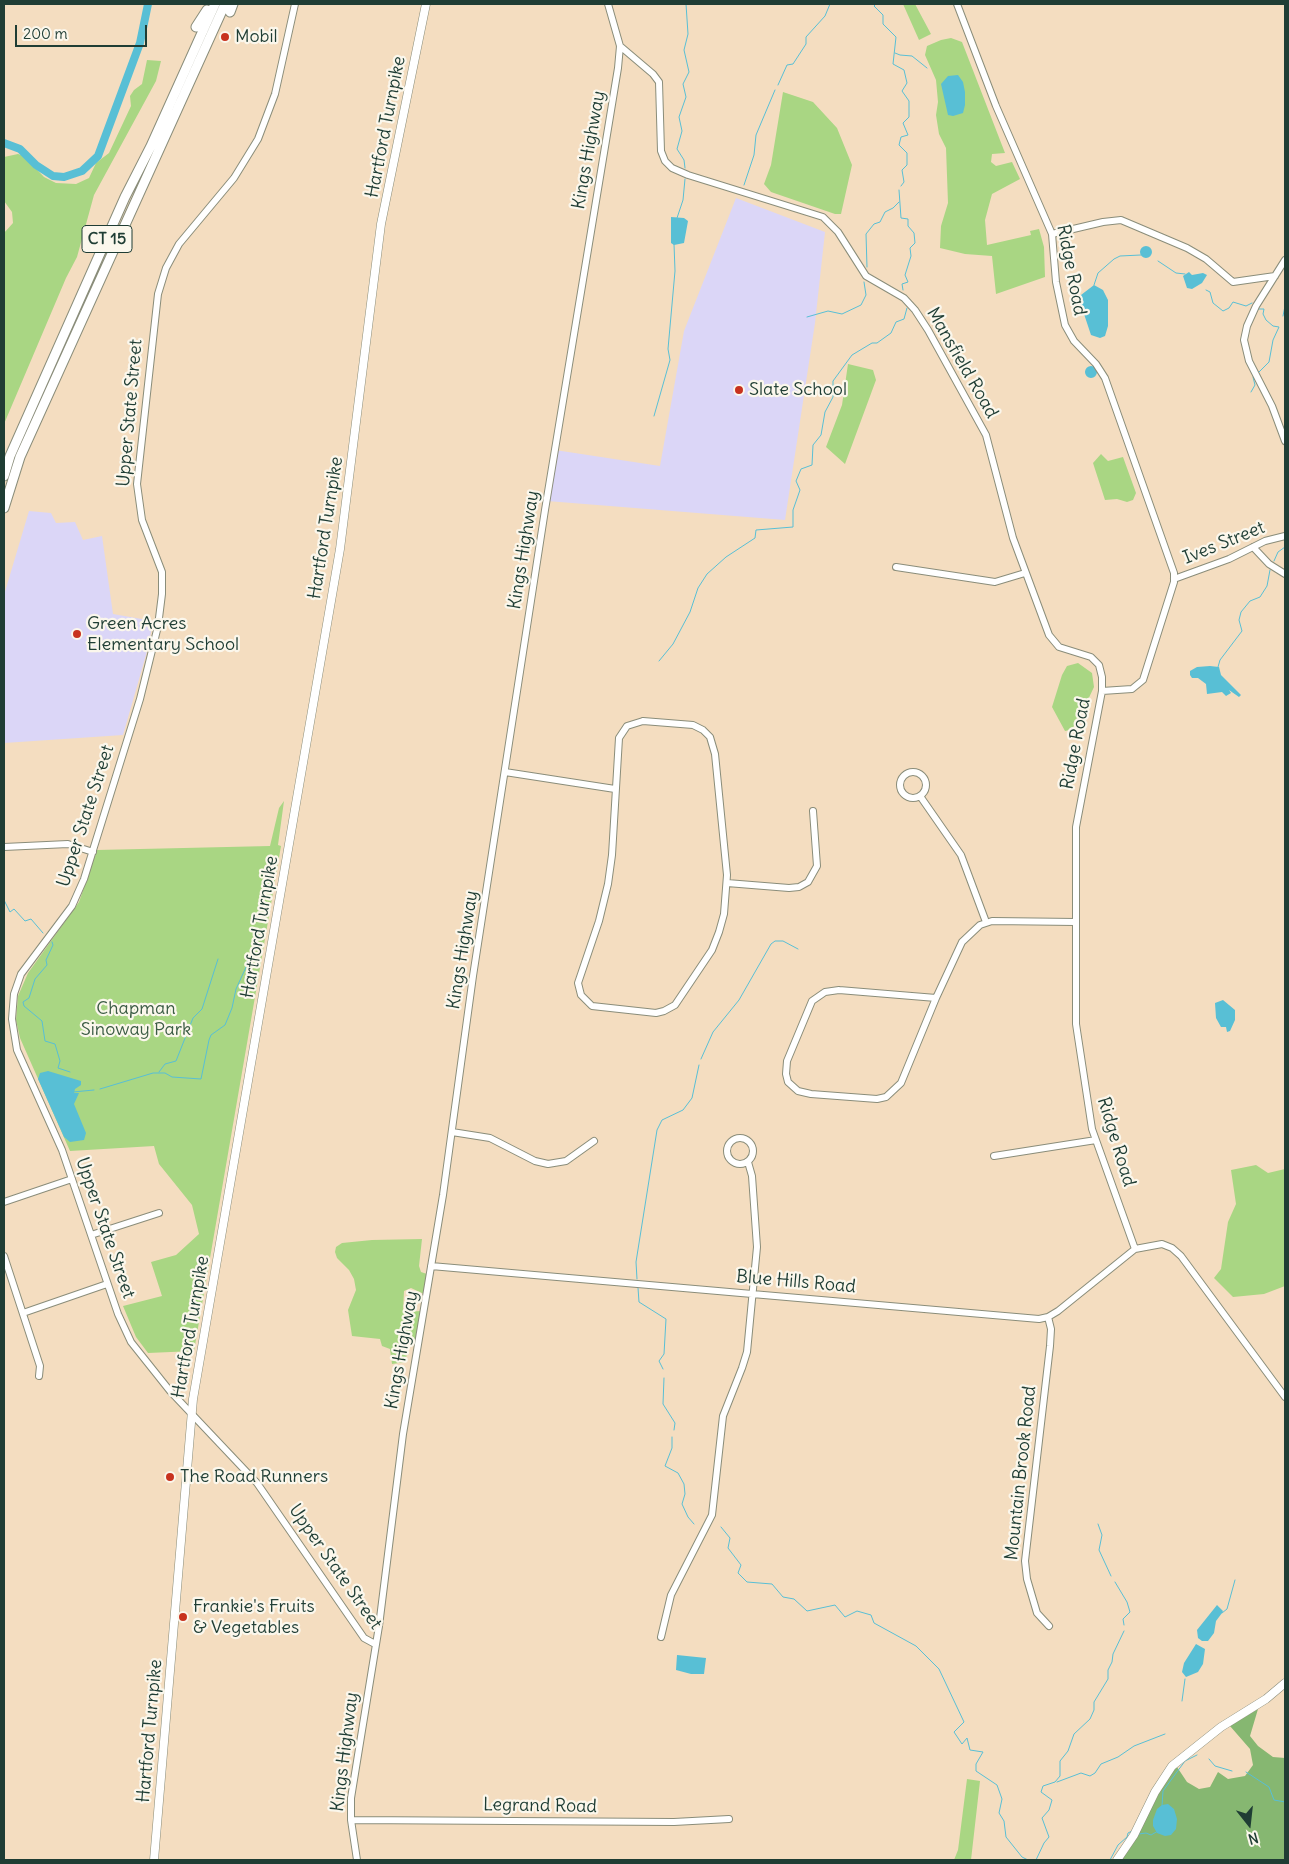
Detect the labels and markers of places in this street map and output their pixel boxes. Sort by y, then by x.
place label: Mobil [235,26,278,48]
marker: Mobil [219,31,231,43]
place label: Slate School [749,379,847,401]
marker: Slate School [733,384,745,396]
place label: Green Acres Elementary School [87,613,239,656]
marker: Green Acres Elementary School [71,628,83,640]
place label: The Road Runners [180,1466,328,1488]
marker: The Road Runners [164,1471,176,1483]
place label: Frankie's Fruits & Vegetables [193,1596,315,1638]
marker: Frankie's Fruits & Vegetables [177,1611,189,1623]

